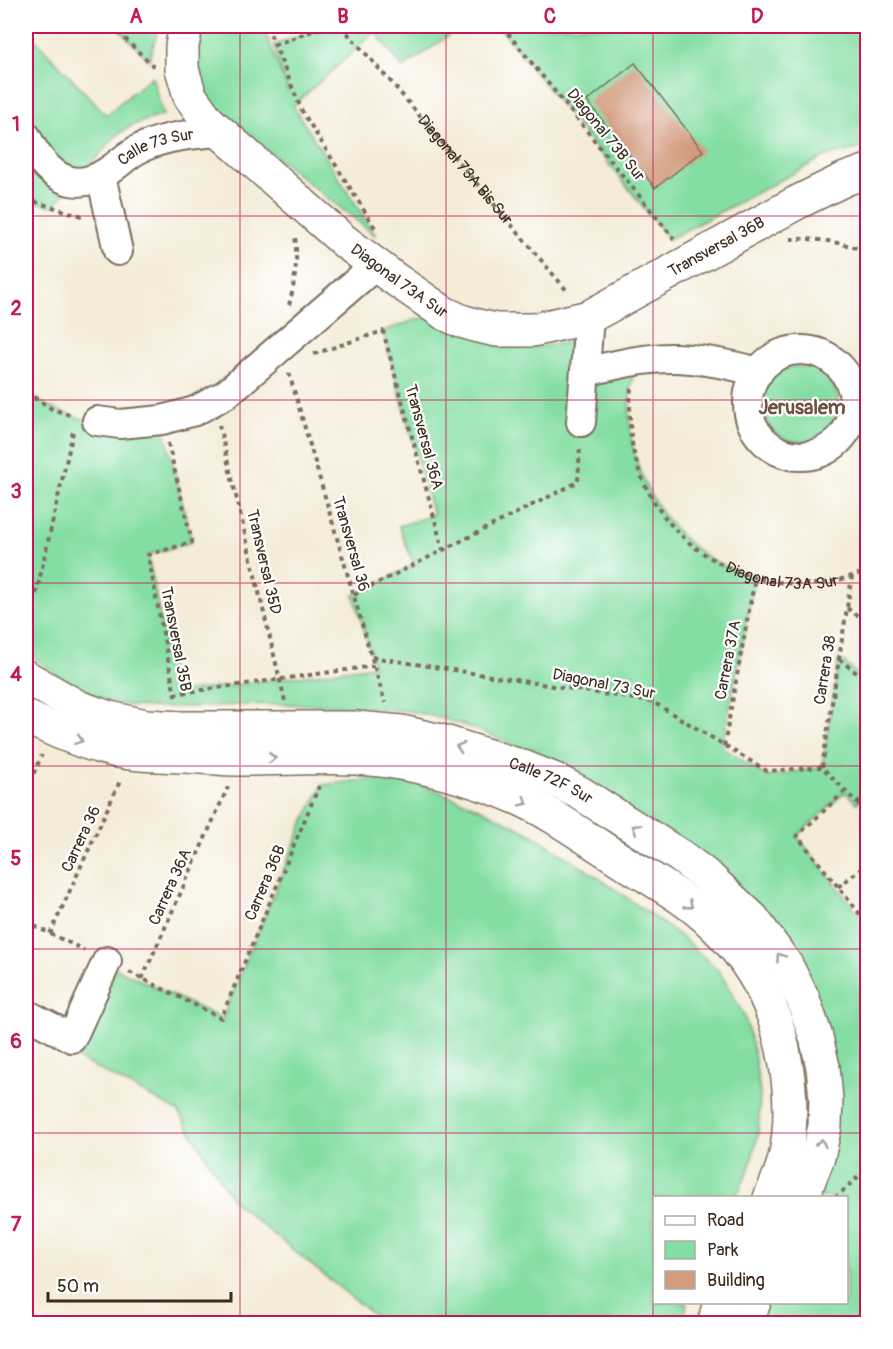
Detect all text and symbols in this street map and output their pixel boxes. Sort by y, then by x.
text: A [130,4,143,29]
text: B [337,4,349,29]
text: C [544,4,556,29]
text: D [751,4,764,29]
street label: Diagonal 73B Sur [562,85,650,186]
street label: Diagonal 73A Bis Sur [413,111,517,229]
text: 1 [12,112,20,137]
street label: Calle 73 Sur [114,124,195,170]
street label: Transversal 36B [665,212,768,281]
street label: Diagonal 73A Sur [347,239,452,323]
text: 2 [10,296,22,321]
street label: Transversal 36A [400,382,448,492]
district label: Jerusalem [758,395,846,420]
text: 3 [10,479,22,504]
street label: Transversal 36 [328,494,374,594]
street label: Transversal 35D [242,507,286,617]
street label: Diagonal 73A Sur [722,557,841,594]
street label: Transversal 35B [156,585,196,693]
street label: Carrera 37A [710,618,746,702]
street label: Carrera 38 [810,634,840,706]
text: 4 [10,662,22,687]
street label: Diagonal 73 Sur [551,664,657,704]
one-way arrow [74,732,84,745]
one-way arrow [455,742,466,754]
one-way arrow [268,752,277,764]
street label: Calle 72F Sur [507,753,597,809]
one-way arrow [517,794,528,806]
street label: Carrera 36 [57,803,105,875]
one-way arrow [632,824,642,836]
street label: Carrera 36B [240,842,290,924]
text: 5 [11,846,22,871]
street label: Carrera 36A [144,846,196,928]
one-way arrow [682,898,693,909]
one-way arrow [776,953,787,964]
text: 6 [10,1029,22,1054]
one-way arrow [814,1138,827,1148]
legend [653,1196,848,1304]
text: Road [707,1209,744,1232]
text: 7 [11,1212,22,1237]
text: Park [707,1239,739,1262]
scale bar [48,1265,231,1303]
text: Building [707,1269,765,1292]
text: 50 m [57,1275,99,1298]

